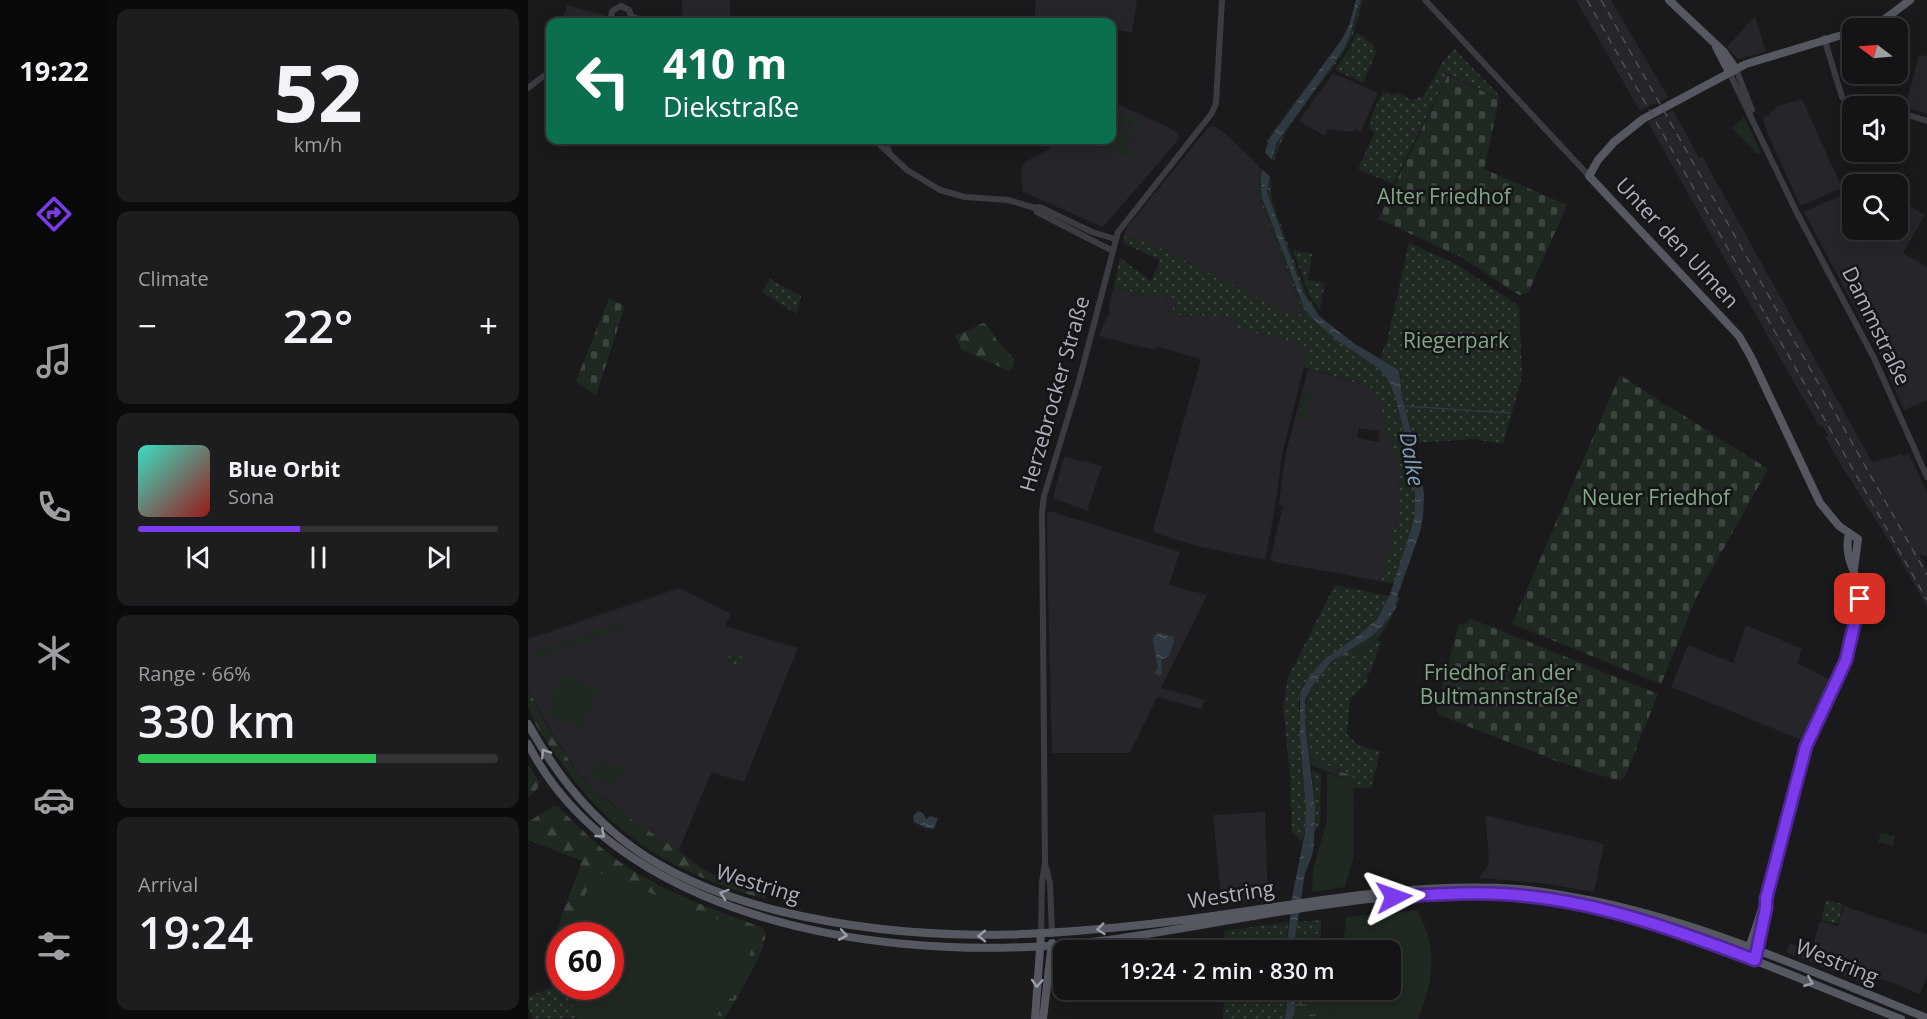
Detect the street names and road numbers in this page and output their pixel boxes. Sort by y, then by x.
street label: Unter den Ulmen [1610,171,1746,314]
street label: Dammstraße [1836,262,1918,389]
street label: Herzebrocker Straße [1013,292,1095,495]
street label: Westring [713,857,804,909]
street label: Westring [1186,873,1276,915]
street label: Westring [1792,932,1883,990]

